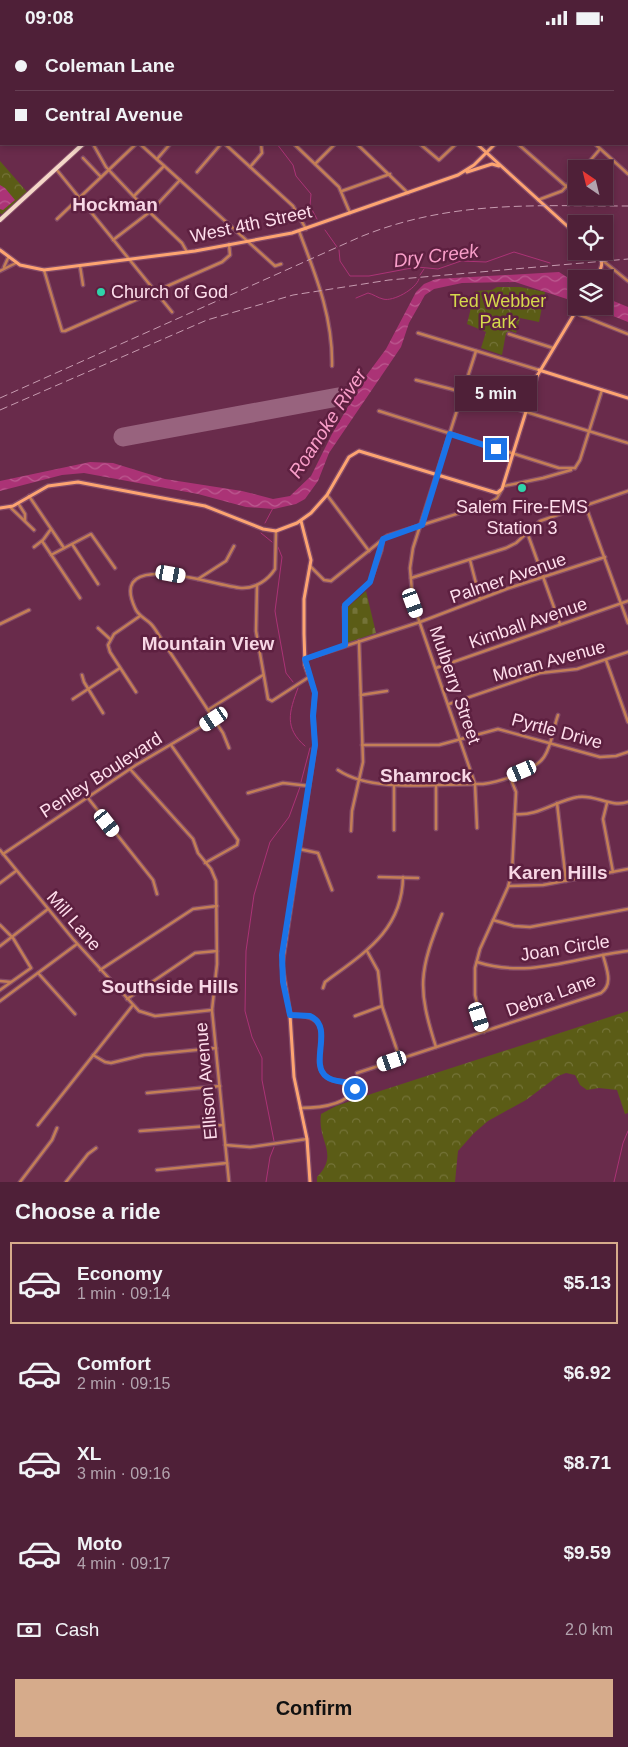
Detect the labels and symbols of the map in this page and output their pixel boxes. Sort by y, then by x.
north arrow [568,160,612,205]
district label: Hockman [72,194,158,215]
street label: West 4th Street [188,201,314,247]
water label: Dry Creek [392,240,481,271]
place label: Church of God [111,282,228,302]
marker: Church of God [95,286,107,298]
park label: Ted Webber Park [450,291,546,332]
water label: Roanoke River [284,364,371,482]
callout: 5 min [455,377,537,411]
route end [485,438,507,460]
marker: Salem Fire-EMS Station 3 [516,482,528,494]
place label: Salem Fire-EMS Station 3 [456,497,588,538]
street label: Palmer Avenue [447,549,569,607]
car [154,564,187,584]
car [400,586,425,620]
street label: Kimball Avenue [466,593,590,653]
street label: Mulberry Street [426,624,484,746]
district label: Mountain View [142,633,275,654]
street label: Moran Avenue [491,636,607,686]
car [197,704,230,734]
street label: Pyrtle Drive [509,709,605,753]
street label: Penley Boulevard [36,728,166,822]
car [505,758,538,784]
district label: Shamrock [380,765,472,786]
car [91,807,122,839]
district label: Karen Hills [508,862,608,883]
street label: Mill Lane [43,887,105,955]
street label: Joan Circle [519,931,611,965]
street label: Debra Lane [503,970,599,1020]
district label: Southside Hills [101,976,239,997]
car [467,1000,490,1034]
street label: Ellison Avenue [191,1021,221,1141]
car [375,1049,408,1073]
route start [344,1078,366,1100]

